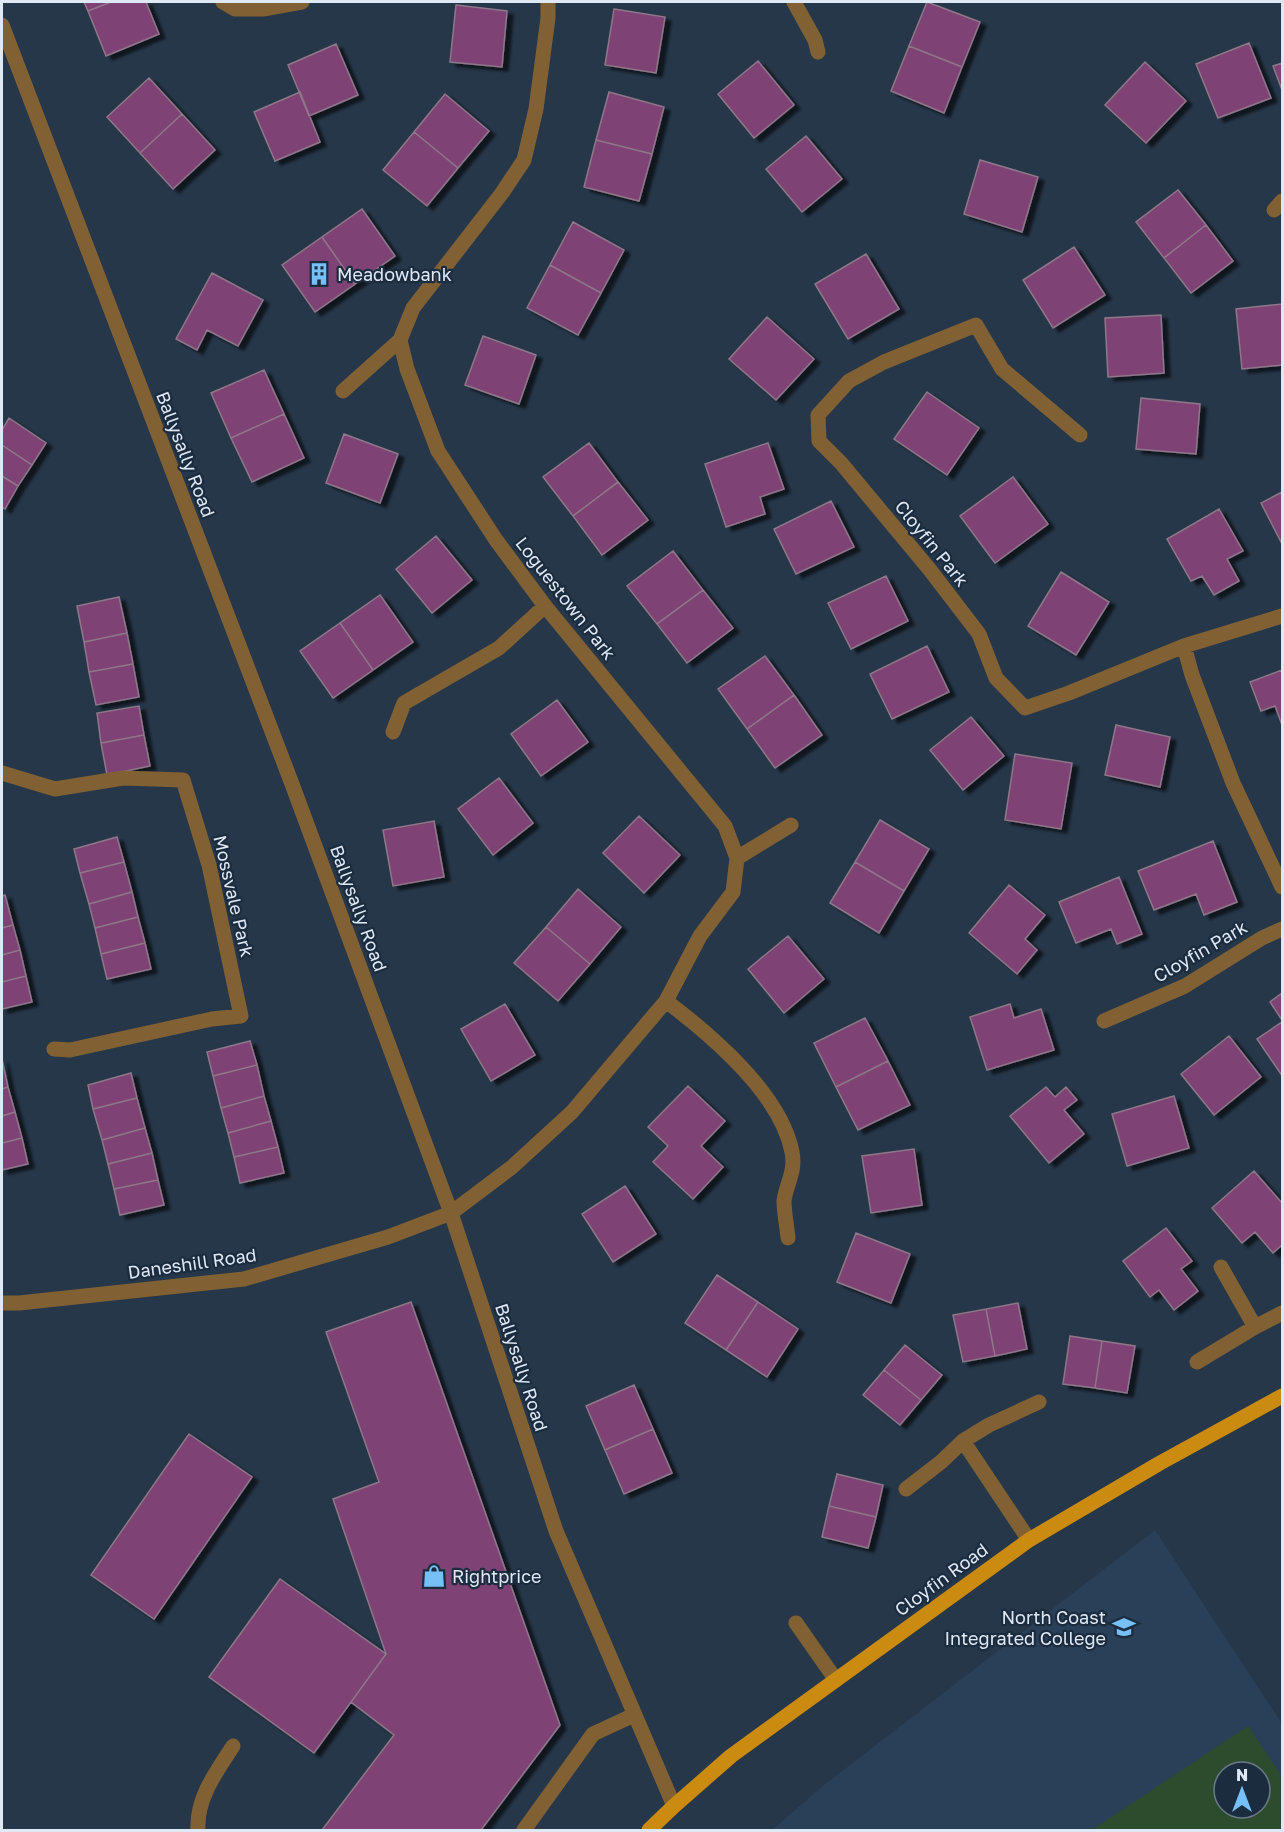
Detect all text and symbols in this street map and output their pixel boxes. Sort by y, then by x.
building icon: Meadowbank [306,261,332,287]
place label: Meadowbank [337,263,452,285]
street label: Ballysally Road [152,388,220,520]
street label: Cloyfin Park [891,495,973,591]
street label: Loguestown Park [511,532,621,664]
street label: Mossvale Park [209,833,259,959]
street label: Ballysally Road [326,842,392,974]
street label: Cloyfin Park [1149,915,1251,987]
street label: Daneshill Road [126,1243,258,1283]
street label: Ballysally Road [491,1300,553,1434]
street label: Cloyfin Road [890,1538,992,1620]
shop icon: Rightprice [421,1563,447,1589]
place label: Rightprice [452,1565,541,1587]
place label: North Coast Integrated College [944,1606,1106,1649]
school or university icon: North Coast Integrated College [1111,1614,1137,1640]
north arrow [1212,1760,1272,1820]
text: N [1236,1765,1248,1785]

